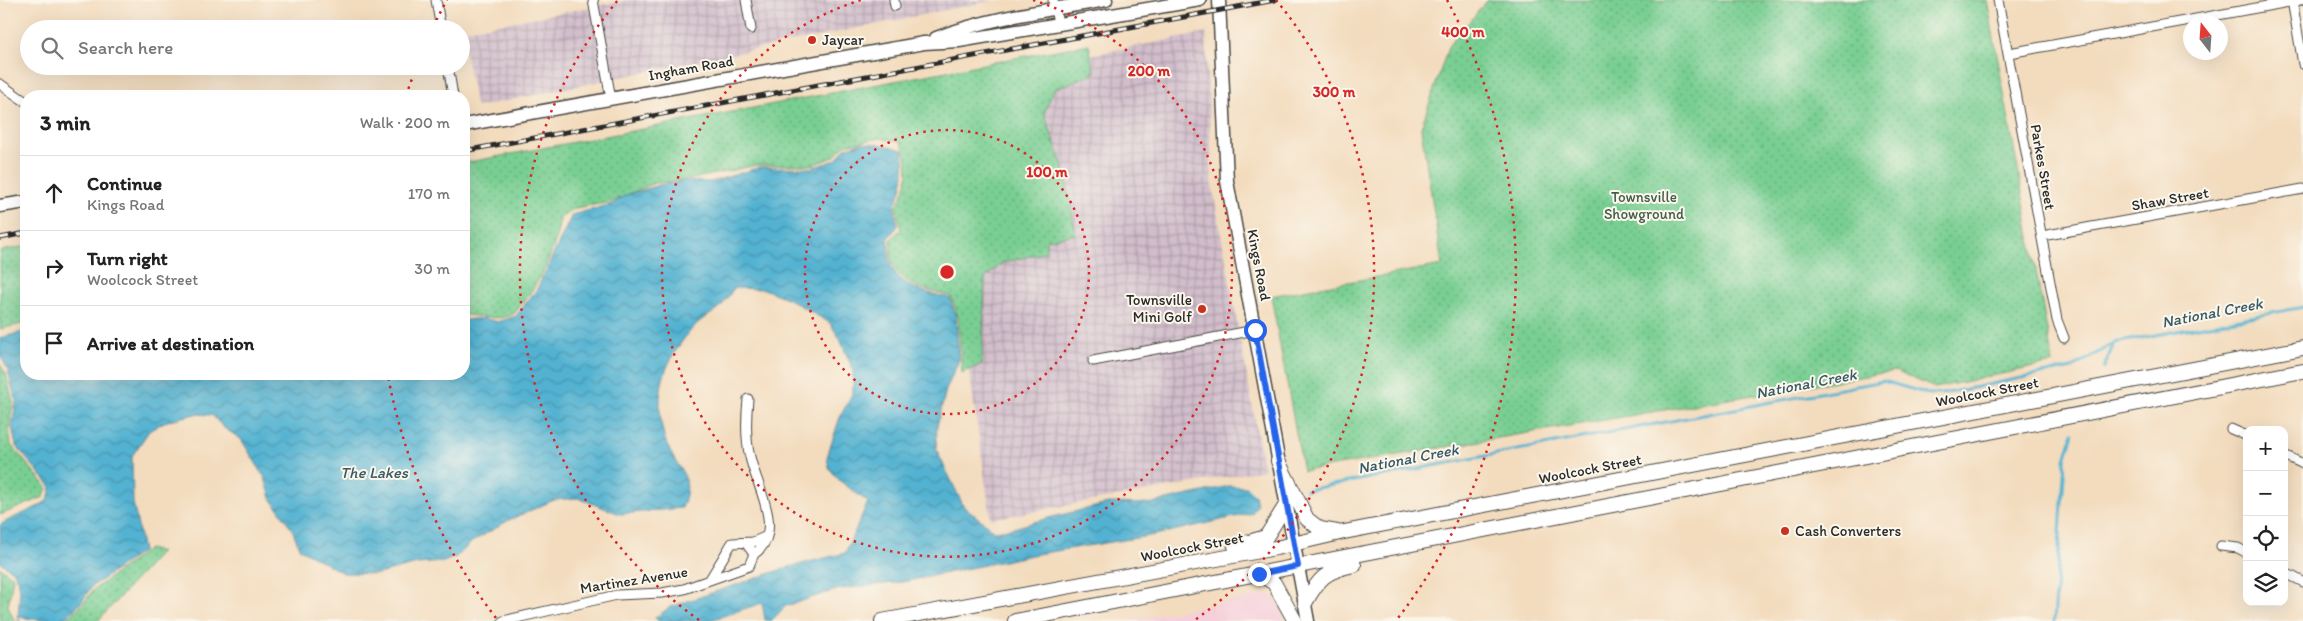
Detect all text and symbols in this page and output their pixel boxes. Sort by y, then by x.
north arrow [2183,15,2228,60]
search box [20,20,470,75]
text: 400 m [1441,23,1485,41]
place label: Jaycar [822,31,864,49]
icon: search [38,34,66,62]
marker: Jaycar [806,34,818,46]
text: Search here [78,36,173,59]
street label: Ingham Road [647,52,735,84]
text: 200 m [1128,62,1171,80]
text: 300 m [1313,83,1356,101]
text: 3 min [40,110,90,135]
text: Walk · 200 m [360,113,450,132]
street label: Parkes Street [2027,123,2059,212]
text: 100 m [1026,163,1068,181]
text: Continue [87,172,162,195]
icon: ahead [40,179,68,207]
street label: Shaw Street [2130,183,2210,215]
text: 170 m [408,184,450,203]
park label: Townsville Showground [1604,188,1684,223]
text: Kings Road [87,195,164,214]
street label: Kings Road [1243,228,1275,303]
text: Turn right [87,247,168,270]
icon: right [40,254,68,282]
text: 30 m [414,259,450,278]
centre of rings [938,263,956,281]
text: Woolcock Street [87,270,198,289]
place label: Townsville Mini Golf [1126,291,1192,326]
water label: National Creek [2160,293,2265,332]
marker: Townsville Mini Golf [1196,303,1208,315]
route start [1244,319,1267,342]
icon: arrive [40,329,68,357]
text: Arrive at destination [87,332,254,355]
water label: National Creek [1754,364,1859,403]
street label: Woolcock Street [1934,373,2040,411]
map controls [2243,426,2288,606]
button: + [2243,426,2288,471]
water label: National Creek [1356,439,1461,478]
street label: Woolcock Street [1537,450,1643,488]
water label: The Lakes [340,463,409,482]
button: − [2243,471,2288,516]
button: locate [2243,516,2288,561]
place label: Cash Converters [1795,522,1902,540]
marker: Cash Converters [1779,525,1791,537]
street label: Woolcock Street [1139,528,1245,566]
button: layers [2243,561,2288,606]
street label: Martinez Avenue [579,563,689,597]
route end [1248,563,1271,586]

